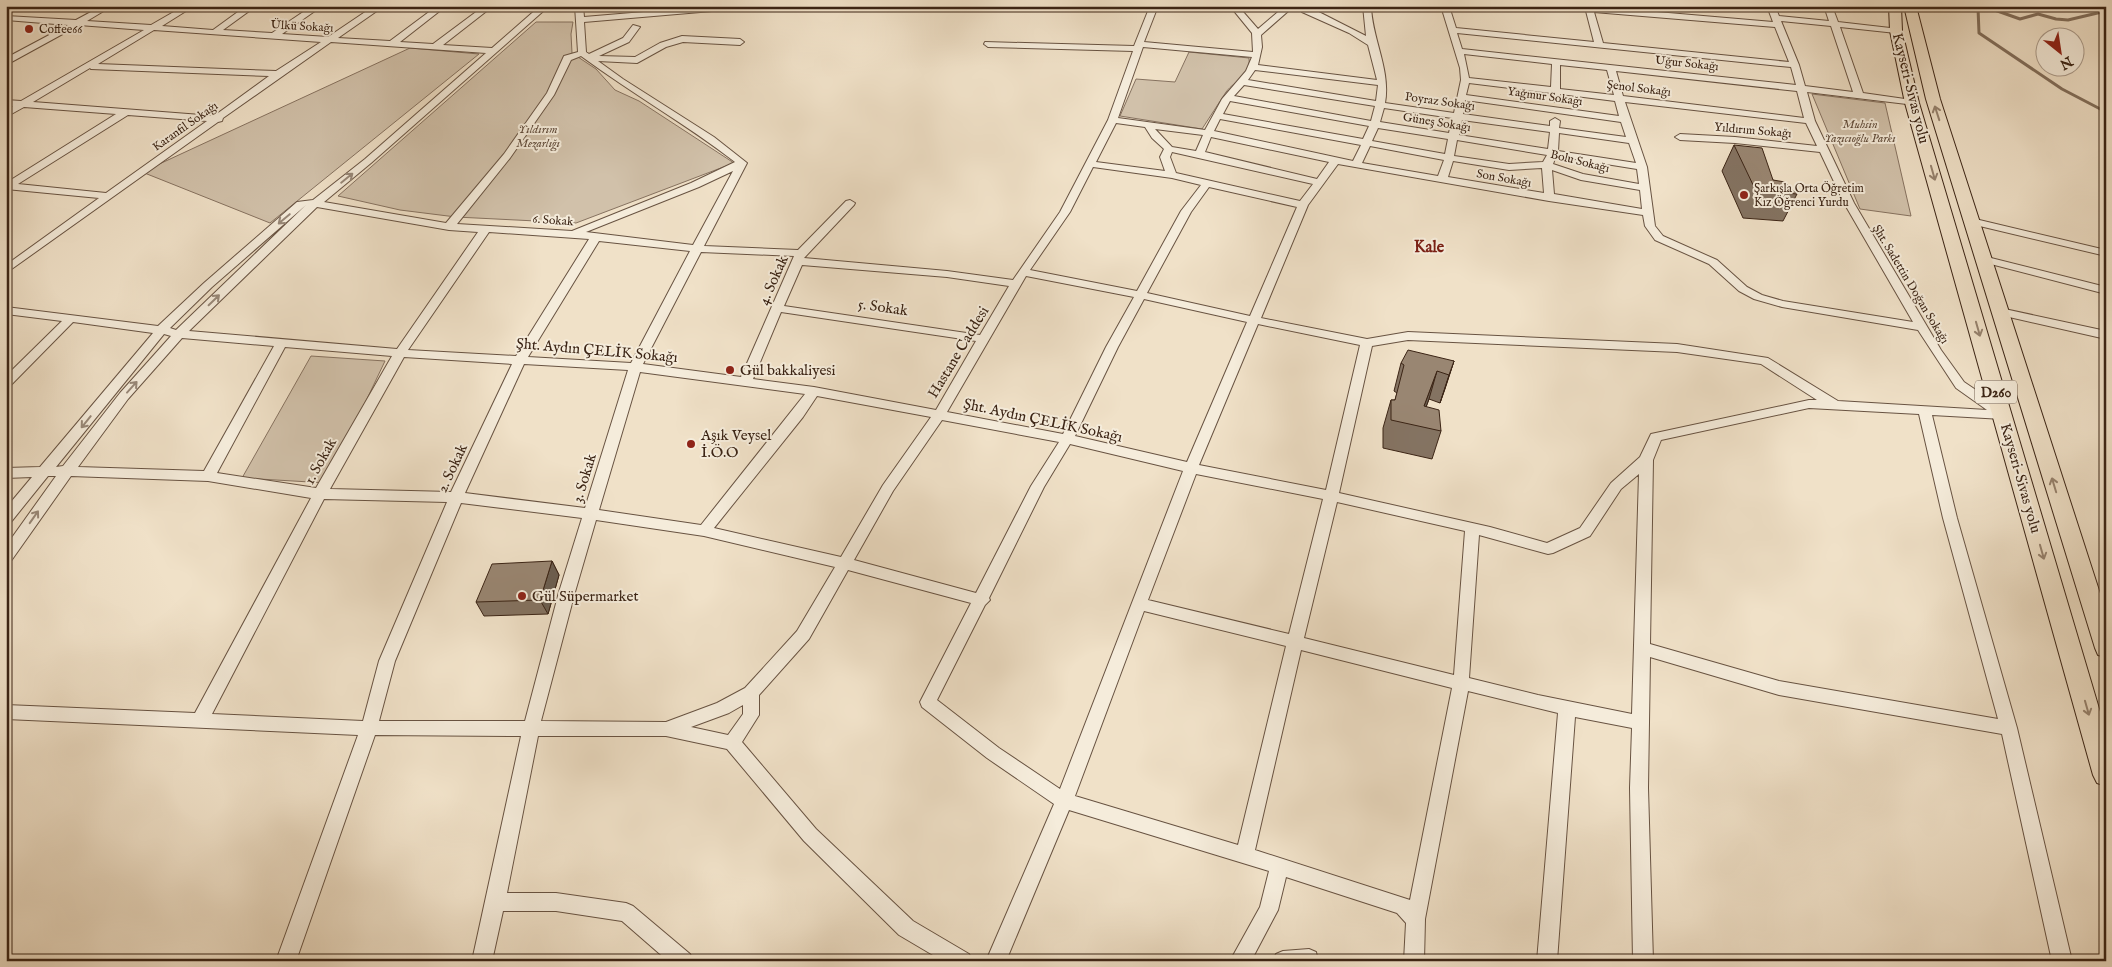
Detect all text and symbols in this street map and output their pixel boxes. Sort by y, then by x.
street label: Ülkü Sokağı [270,16,334,36]
place label: Coffee66 [39,22,83,37]
marker: Coffee66 [23,23,35,35]
north arrow [2034,28,2084,78]
street label: Kayseri-Sivas yolu [1888,31,1934,146]
text: N [2056,51,2077,73]
street label: Uğur Sokağı [1654,53,1719,74]
street label: Şenol Sokağı [1606,77,1672,100]
street label: Yağmur Sokağı [1506,84,1584,109]
street label: Poyraz Sokağı [1404,89,1476,114]
street label: Karanfil Sokağı [150,98,221,155]
one-way arrow [1932,105,1942,121]
street label: Güneş Sokağı [1402,110,1472,135]
park label: Muhsin Yazıcıoğlu Parkı [1824,117,1896,147]
street label: Yıldırım Sokağı [1714,120,1792,141]
park label: Yıldırım Mezarlığı [516,122,560,152]
street label: Bolu Sokağı [1549,147,1611,176]
one-way arrow [1928,164,1938,180]
street label: Son Sokağı [1475,166,1533,191]
one-way arrow [340,173,353,184]
place label: Şarkışla Orta Öğretim Kız Öğrenci Yurdu [1754,180,1864,210]
marker: Şarkışla Orta Öğretim Kız Öğrenci Yurdu [1738,189,1750,201]
street label: 6. Sokak [532,212,574,229]
one-way arrow [277,213,290,225]
street label: Şht. Sadettin Doğan Sokağı [1869,222,1952,347]
district label: Kale [1414,238,1445,258]
street label: 4. Sokak [754,252,793,308]
one-way arrow [208,294,220,306]
street label: 5. Sokak [857,295,910,321]
street label: Hastane Caddesi [924,303,993,402]
one-way arrow [1973,320,1983,336]
street label: Şht. Aydın ÇELİK Sokağı [515,334,679,367]
place label: Gül bakkaliyesi [740,361,836,380]
marker: Gül bakkaliyesi [724,364,736,376]
one-way arrow [126,381,138,394]
road number: D260 [1975,381,2017,404]
street label: Şht. Aydın ÇELİK Sokağı [962,394,1124,447]
one-way arrow [81,415,92,428]
street label: Kayseri-Sivas yolu [1996,421,2045,535]
place label: Aşık Veysel İ.Ö.O [700,426,772,462]
street label: 1. Sokak [300,434,341,488]
marker: Aşık Veysel İ.Ö.O [685,438,697,450]
street label: 2. Sokak [433,440,472,496]
street label: 3. Sokak [568,450,601,505]
one-way arrow [2049,477,2059,493]
one-way arrow [29,511,40,524]
one-way arrow [2038,544,2047,560]
place label: Gül Süpermarket [532,587,639,606]
marker: Gül Süpermarket [516,590,528,602]
one-way arrow [2082,700,2092,716]

